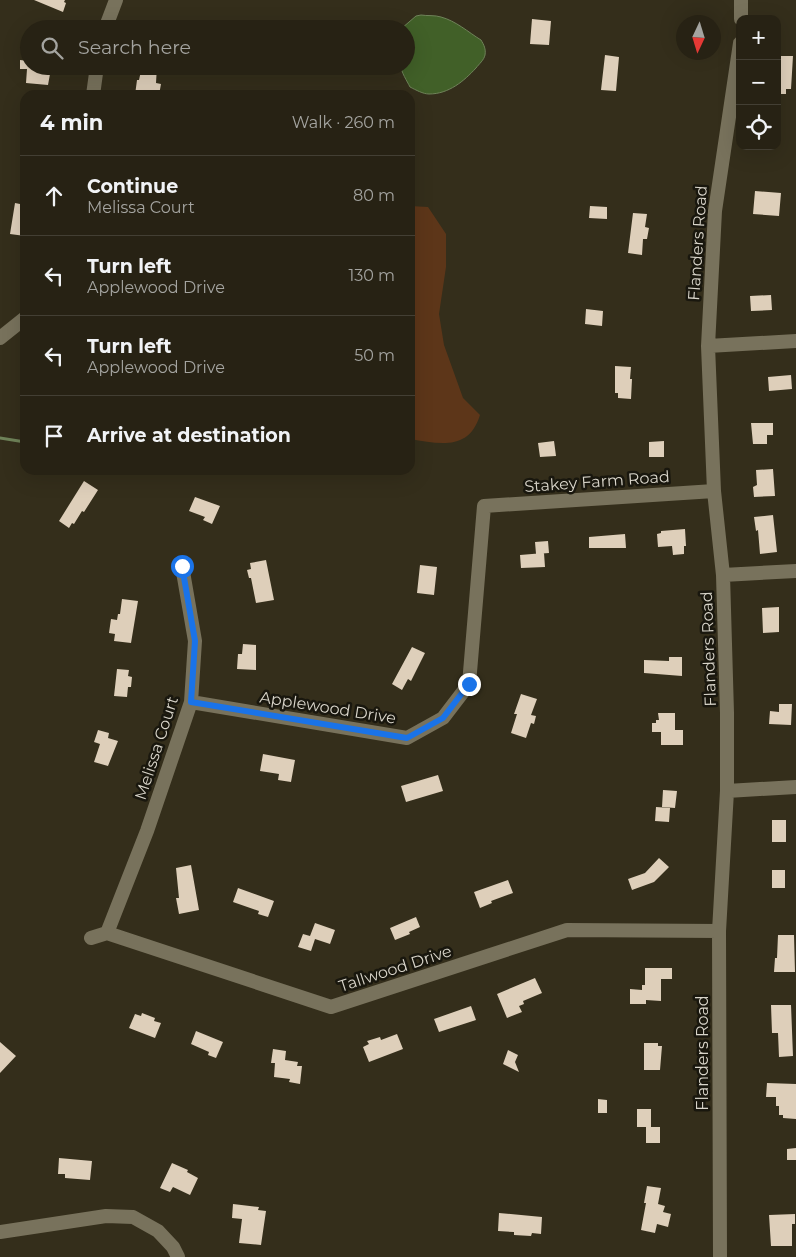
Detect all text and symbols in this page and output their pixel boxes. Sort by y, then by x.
north arrow [676,15,721,60]
map controls [736,15,781,150]
button: + [736,15,781,60]
search box [20,20,415,75]
icon: search [38,34,66,62]
text: Search here [78,36,191,59]
button: − [736,60,781,105]
button: locate [736,105,781,150]
text: 4 min [40,110,103,135]
text: Walk · 260 m [292,113,395,132]
text: Continue [87,175,178,198]
icon: ahead [40,182,68,210]
street label: Flanders Road [684,185,711,301]
text: 80 m [353,186,395,205]
text: Melissa Court [87,198,195,217]
text: Turn left [87,255,172,278]
icon: left [40,262,68,290]
text: 130 m [348,266,395,285]
text: Applewood Drive [87,278,225,297]
text: Turn left [87,335,172,358]
icon: left [40,342,68,370]
text: 50 m [354,346,395,365]
text: Applewood Drive [87,358,225,377]
icon: arrive [40,422,68,450]
text: Arrive at destination [87,424,291,447]
street label: Stakey Farm Road [524,467,670,496]
route start [171,555,194,578]
street label: Flanders Road [697,591,720,707]
route end [458,673,481,696]
street label: Applewood Drive [258,687,397,728]
street label: Melissa Court [131,694,182,802]
street label: Tallwood Drive [336,941,454,996]
street label: Flanders Road [693,995,712,1111]

